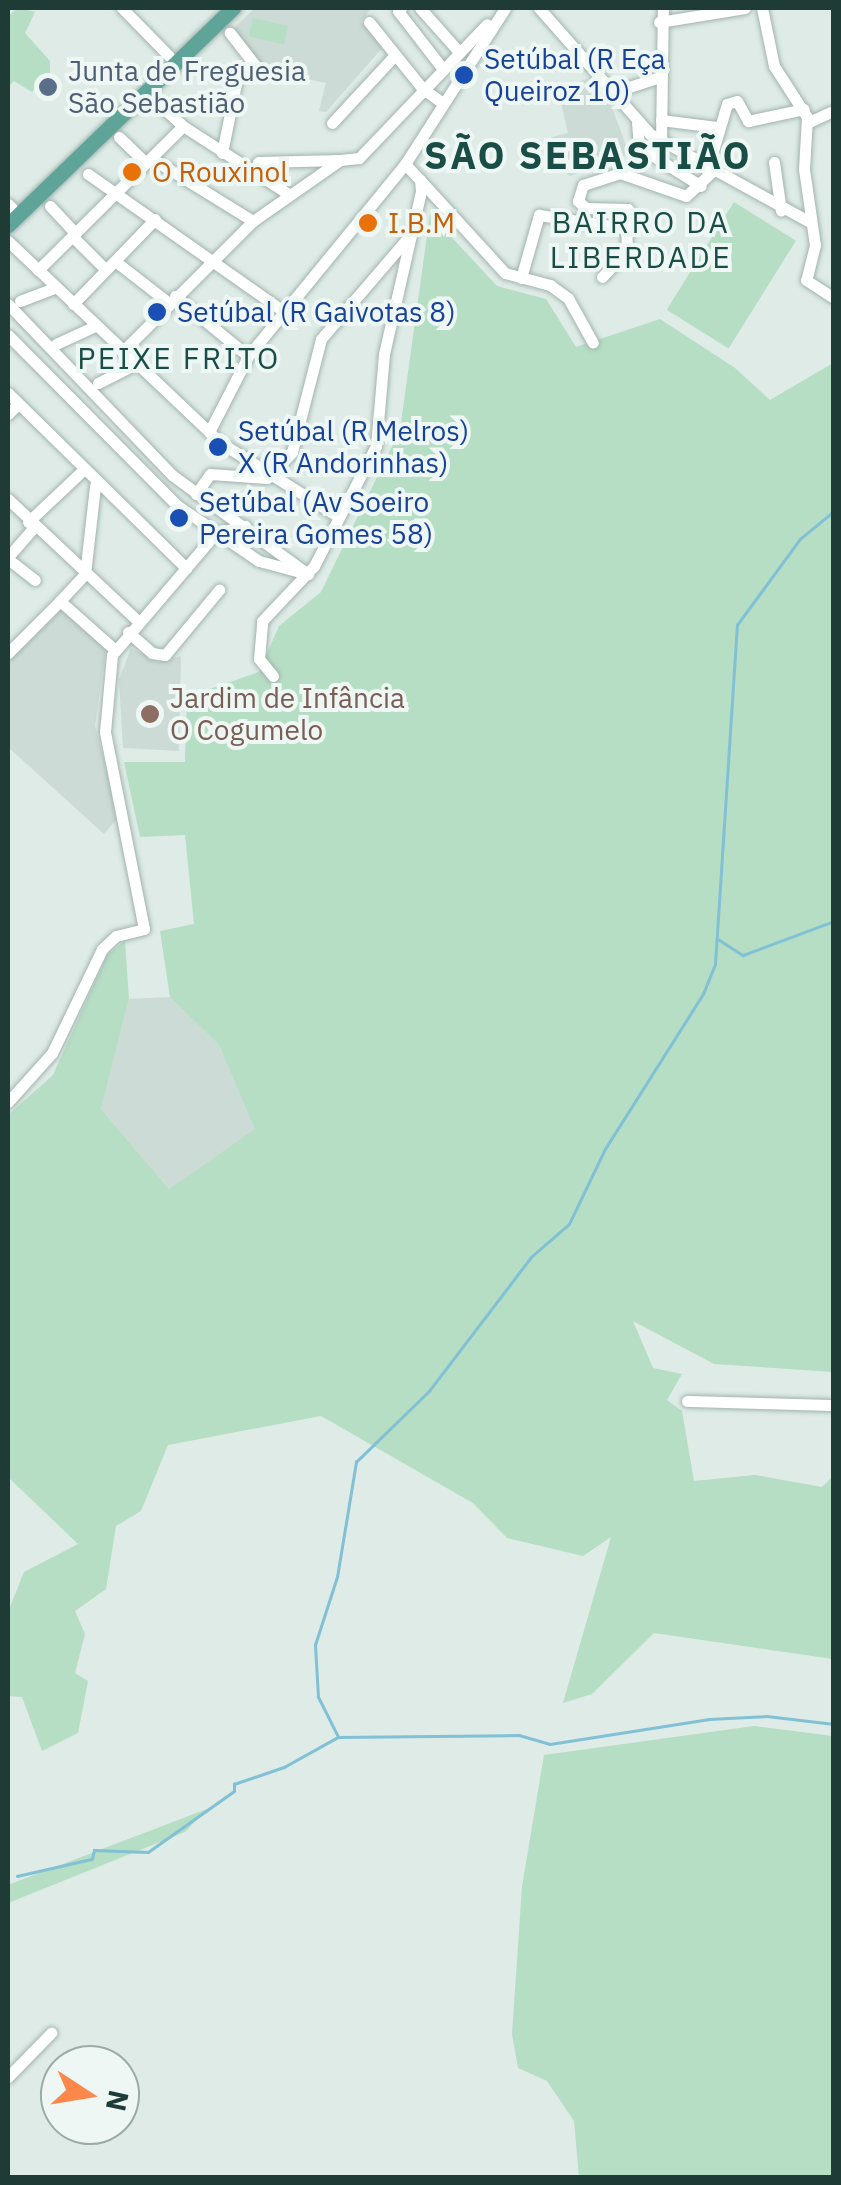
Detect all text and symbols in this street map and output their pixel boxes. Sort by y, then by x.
place label: Setúbal (R Eça Queiroz 10) [484,42,666,108]
place label: Junta de Freguesia São Sebastião [68,54,306,120]
marker: Setúbal (R Eça Queiroz 10) [453,64,475,86]
marker: Junta de Freguesia São Sebastião [37,76,59,98]
district label: SÃO SEBASTIÃO [424,132,752,178]
place label: O Rouxinol [152,155,288,189]
marker: O Rouxinol [121,161,143,183]
district label: BAIRRO DA LIBERDADE [550,204,732,274]
place label: I.B.M [388,206,455,240]
marker: I.B.M [357,212,379,234]
place label: Setúbal (R Gaivotas 8) [177,295,456,329]
marker: Setúbal (R Gaivotas 8) [146,301,168,323]
district label: PEIXE FRITO [77,340,281,376]
place label: Setúbal (R Melros) X (R Andorinhas) [238,414,469,480]
marker: Setúbal (R Melros) X (R Andorinhas) [207,436,229,458]
place label: Setúbal (Av Soeiro Pereira Gomes 58) [199,485,433,551]
marker: Setúbal (Av Soeiro Pereira Gomes 58) [168,507,190,529]
place label: Jardim de Infância O Cogumelo [170,681,405,747]
marker: Jardim de Infância O Cogumelo [139,703,161,725]
north arrow [40,2045,140,2145]
text: N [98,2087,138,2115]

